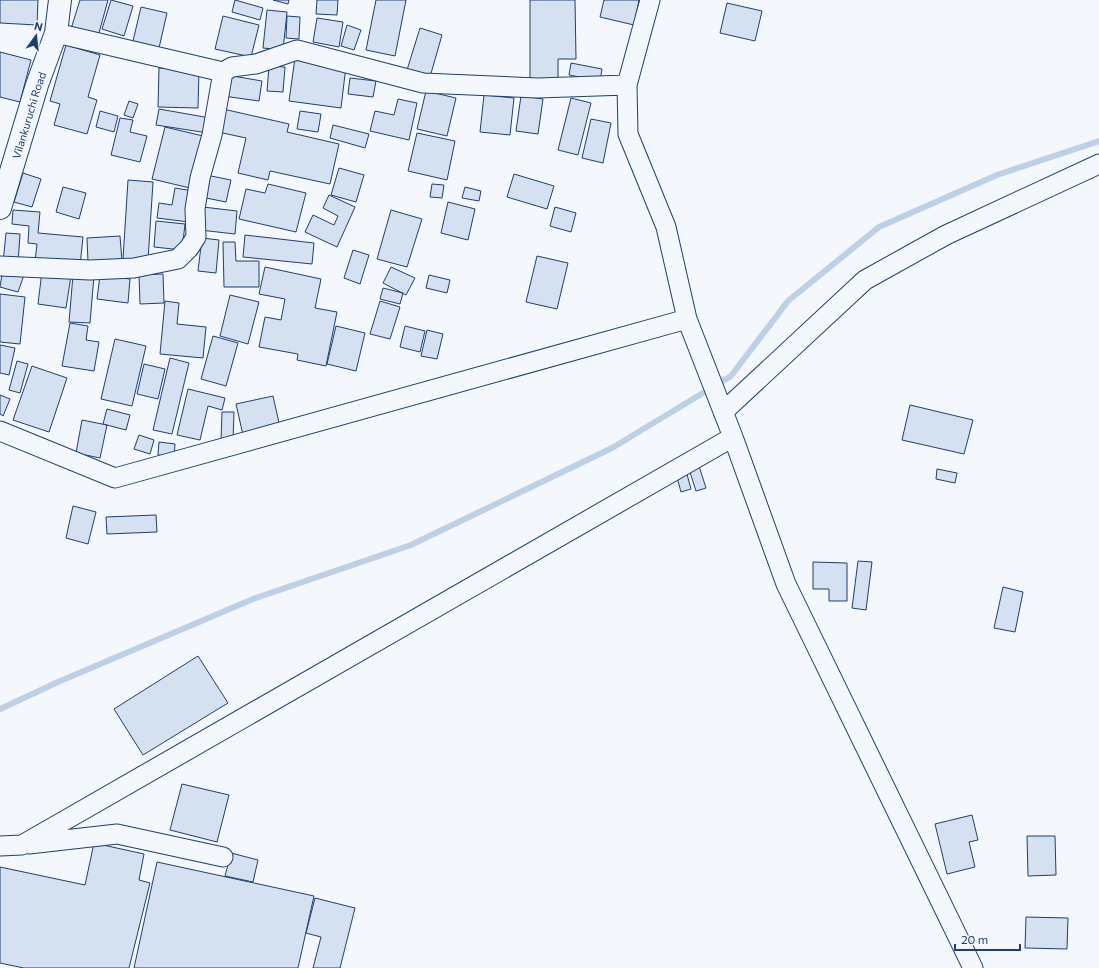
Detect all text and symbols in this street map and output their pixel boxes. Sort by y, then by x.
north arrow [16,16,56,56]
text: N [33,19,44,33]
street label: Vilankuruchi Road [9,70,48,160]
scale bar [955,926,1020,952]
text: 20 m [961,932,988,946]

